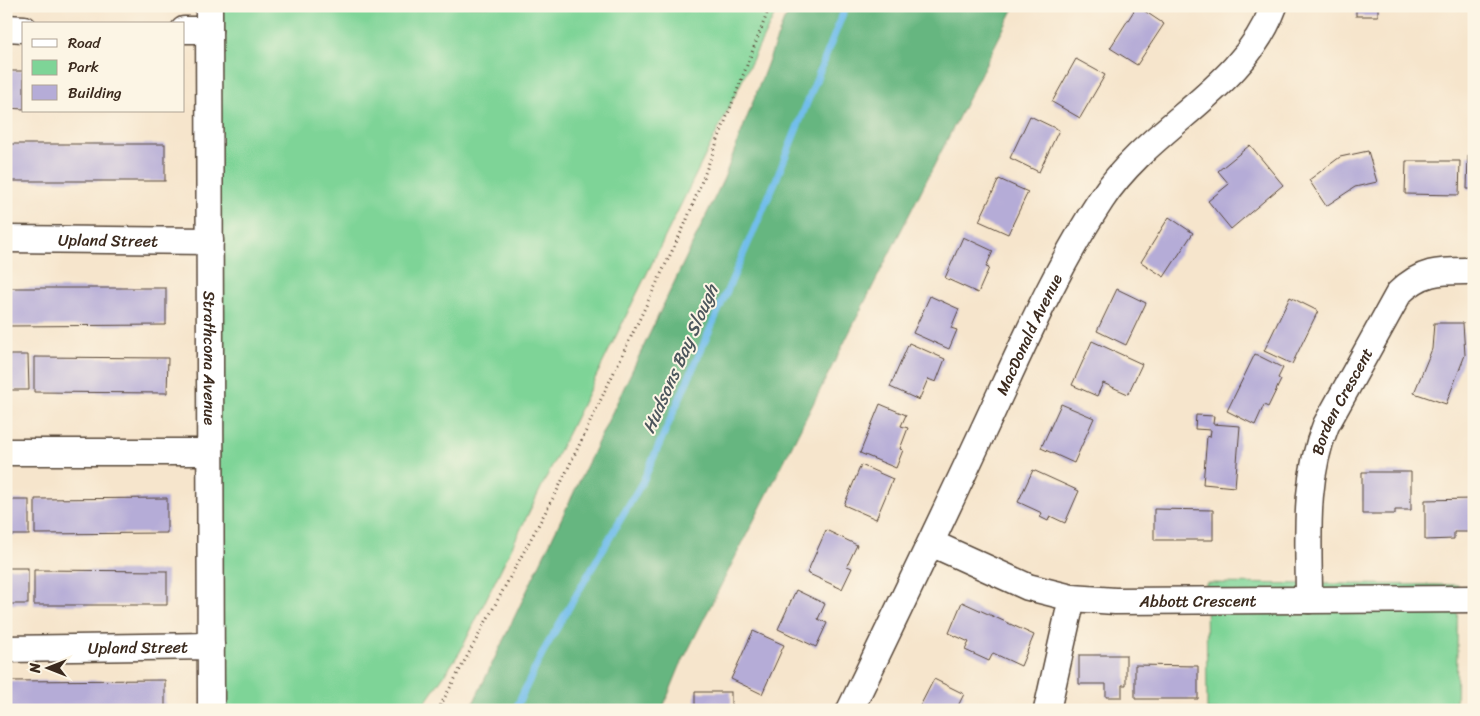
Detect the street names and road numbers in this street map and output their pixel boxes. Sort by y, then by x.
street label: Upland Street [58,226,158,255]
street label: MacDonald Avenue [988,268,1071,400]
street label: Strathcona Avenue [195,291,224,426]
street label: Borden Crescent [1303,342,1381,458]
street label: Abbott Crescent [1138,586,1257,616]
street label: Upland Street [88,632,188,663]

